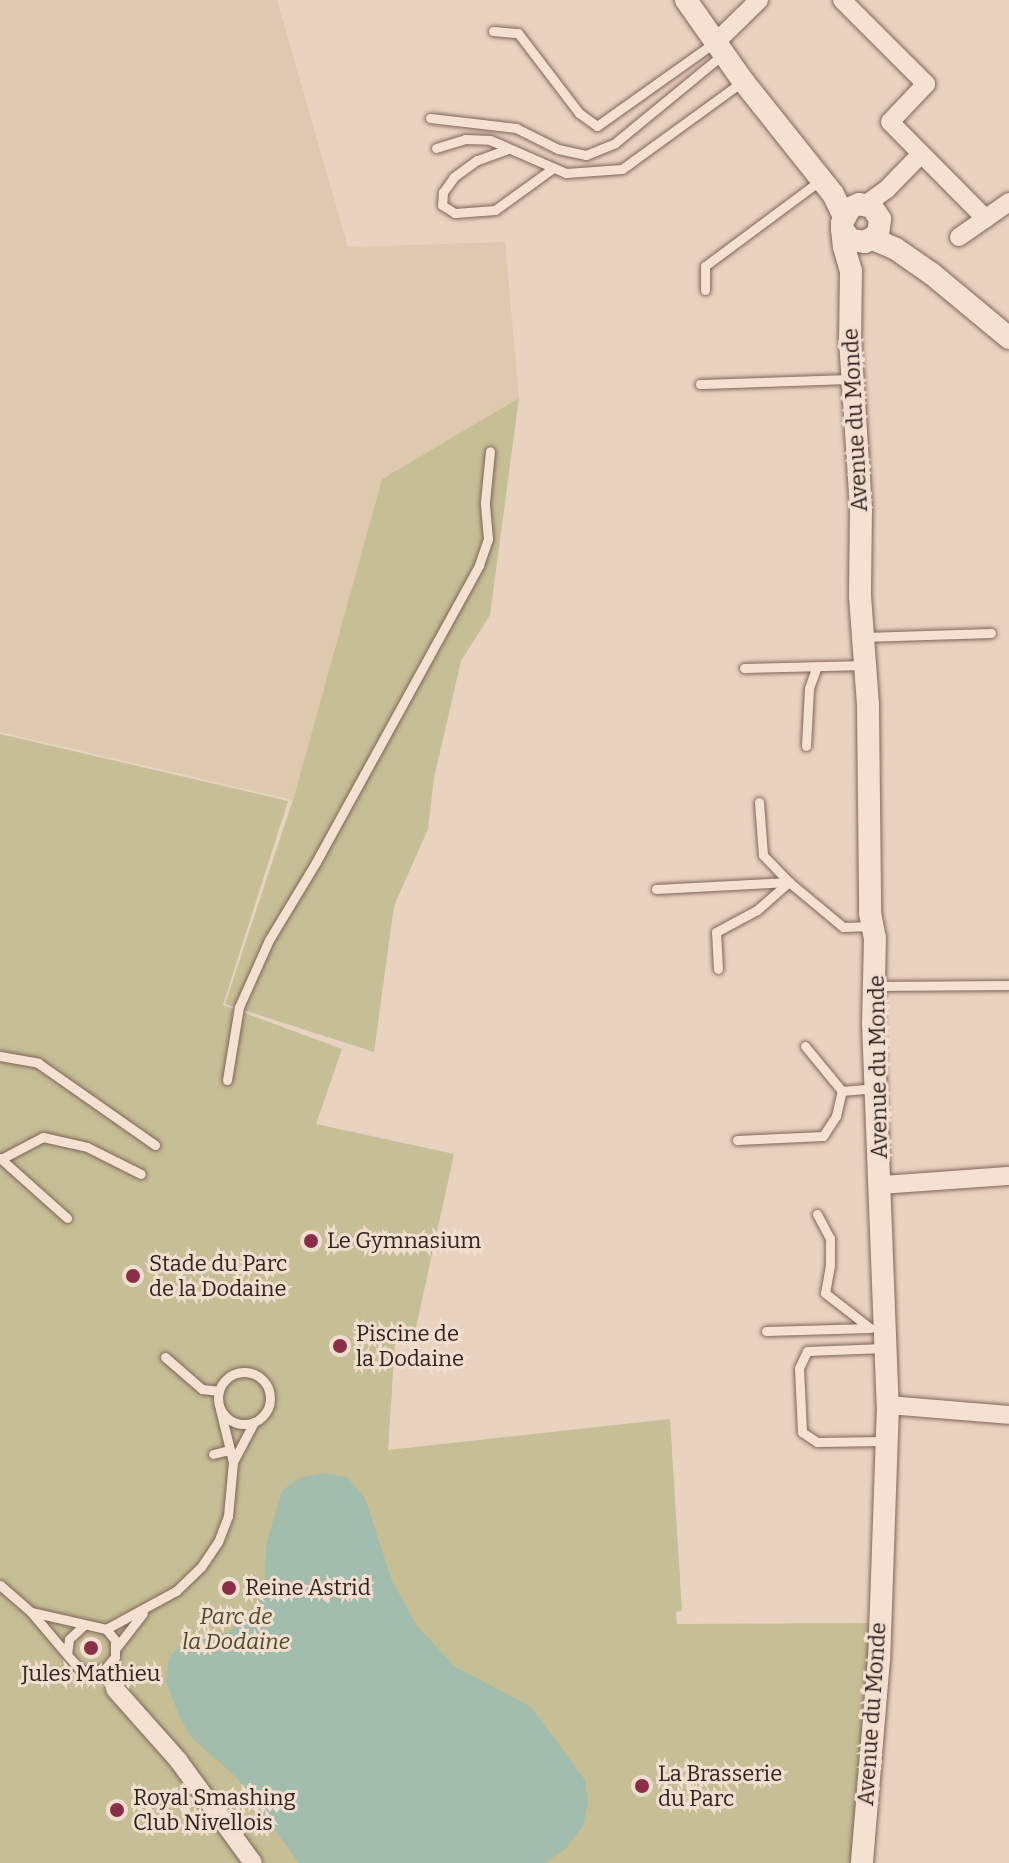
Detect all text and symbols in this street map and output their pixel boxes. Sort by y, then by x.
street label: Avenue du Monde [837,328,873,512]
street label: Avenue du Monde [863,975,893,1159]
place label: Le Gymnasium [327,1228,481,1254]
marker: Le Gymnasium [302,1232,320,1250]
place label: Stade du Parc de la Dodaine [149,1250,287,1302]
marker: Stade du Parc de la Dodaine [124,1267,142,1285]
place label: Piscine de la Dodaine [356,1320,464,1372]
marker: Piscine de la Dodaine [331,1337,349,1355]
place label: Reine Astrid [245,1575,371,1601]
marker: Reine Astrid [220,1579,238,1597]
park label: Parc de la Dodaine [182,1603,290,1654]
street label: Avenue du Monde [852,1621,892,1807]
marker: Jules Mathieu [82,1639,100,1657]
place label: Jules Mathieu [22,1661,160,1687]
place label: La Brasserie du Parc [658,1760,782,1812]
marker: La Brasserie du Parc [633,1777,651,1795]
place label: Royal Smashing Club Nivellois [133,1784,296,1836]
marker: Royal Smashing Club Nivellois [108,1801,126,1819]

